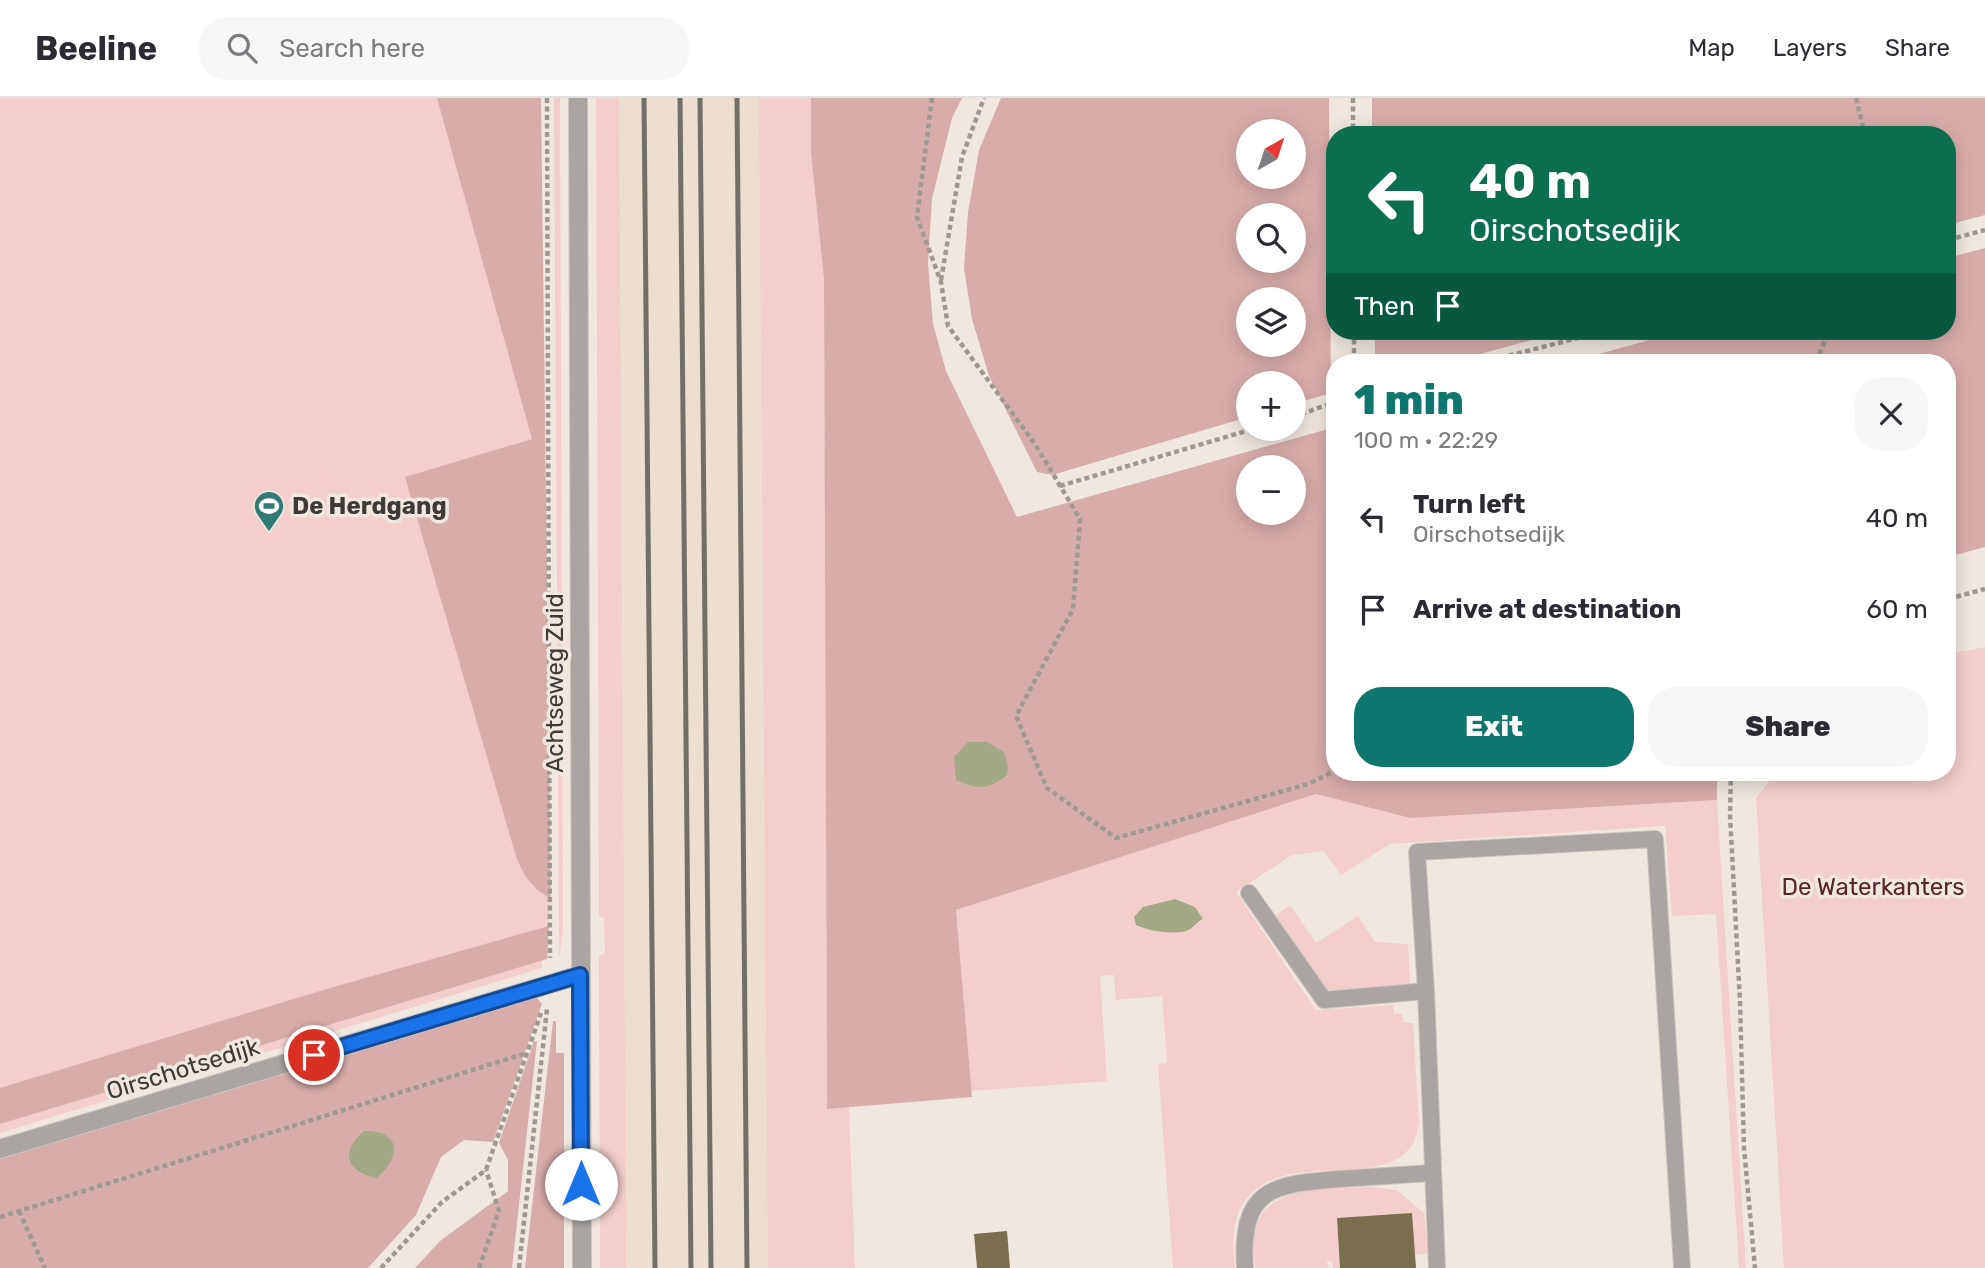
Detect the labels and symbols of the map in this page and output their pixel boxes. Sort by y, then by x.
north arrow [1236,119,1306,189]
sports icon: De Herdgang [252,489,286,533]
place label: De Herdgang [292,492,447,520]
street label: Achtseweg Zuid [541,593,569,773]
park label: De Waterkanters [1781,873,1965,901]
pin [284,1025,344,1085]
street label: Oirschotsedijk [103,1032,263,1106]
position arrow [544,1147,618,1221]

